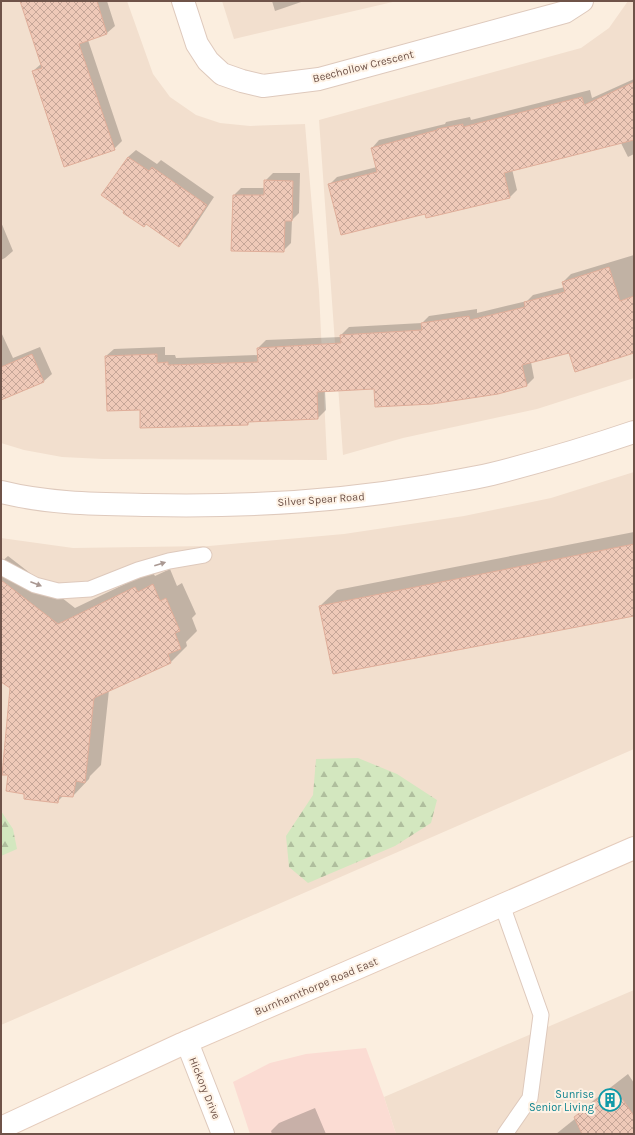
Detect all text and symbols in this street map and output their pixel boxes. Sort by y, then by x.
street label: Beechollow Crescent [311,48,415,85]
street label: Silver Spear Road [277,490,365,509]
one-way arrow [154,561,166,567]
one-way arrow [30,582,42,588]
street label: Burnhamthorpe Road East [253,955,380,1018]
street label: Hickory Drive [186,1055,223,1122]
building icon: Sunrise Senior Living [597,1087,623,1113]
place label: Sunrise Senior Living [529,1088,595,1114]

